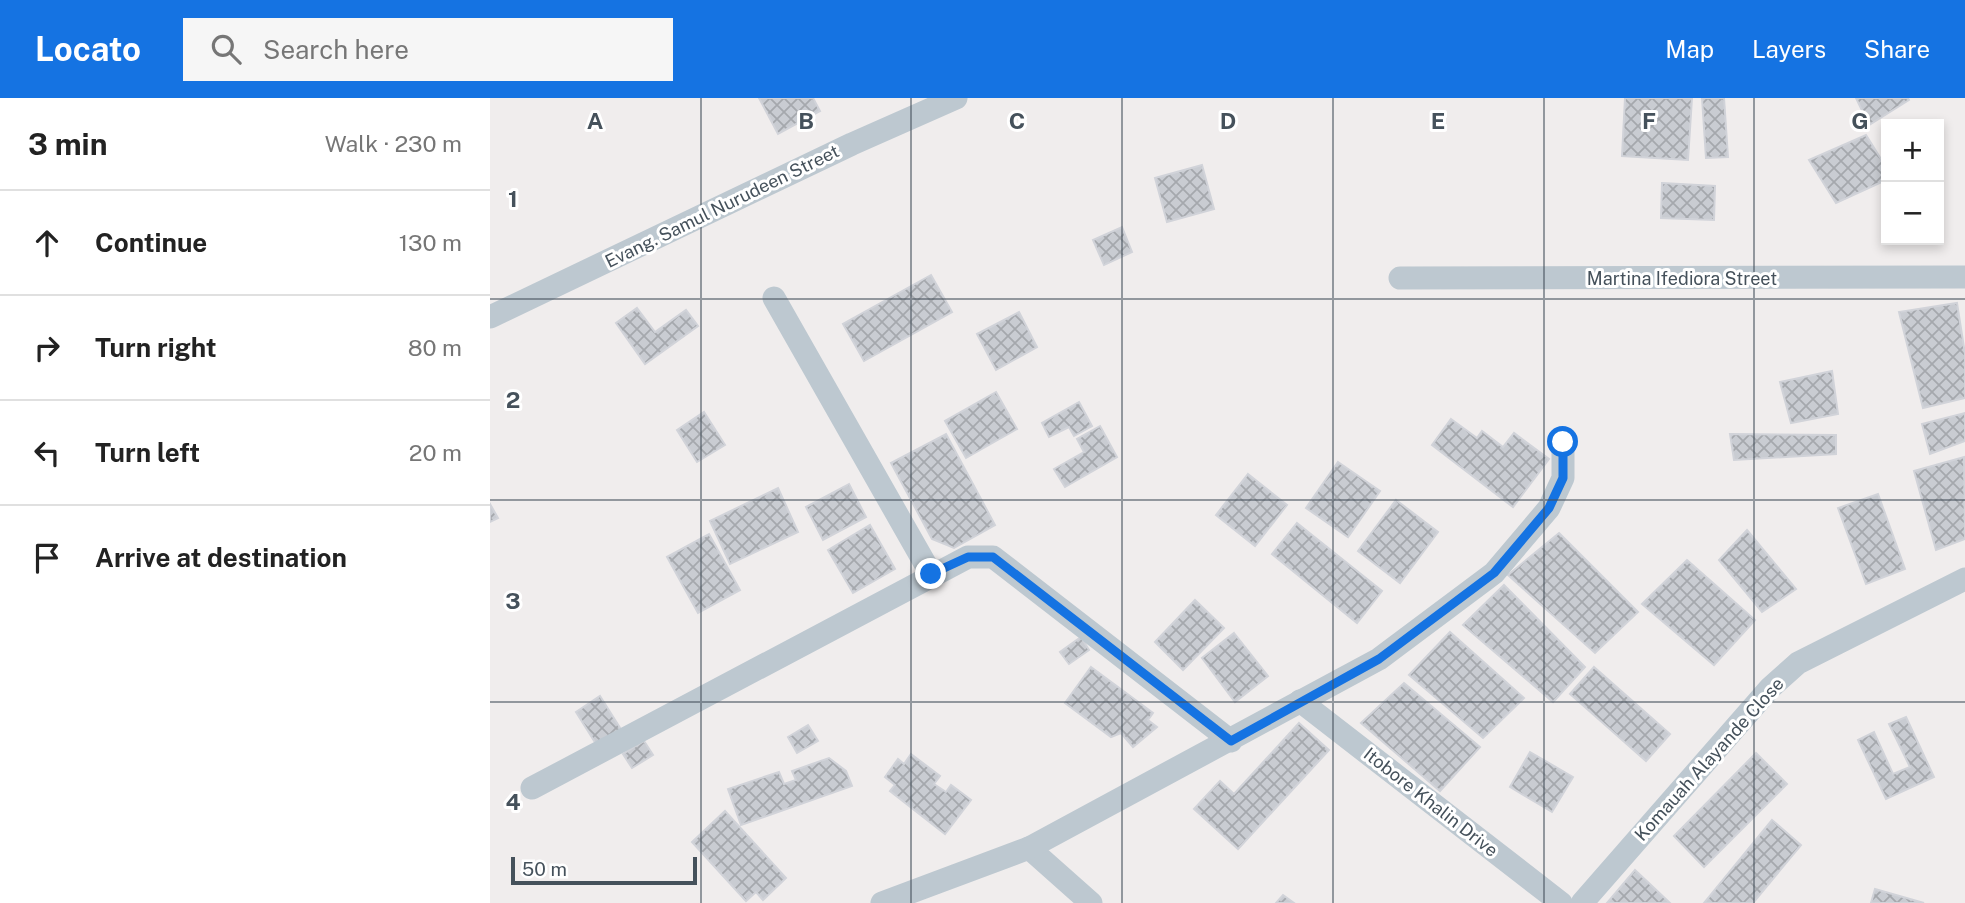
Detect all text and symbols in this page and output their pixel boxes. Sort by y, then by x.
search box [183,18,673,81]
text: Locato [35,30,141,68]
icon: search [207,30,245,68]
text: Search here [263,34,409,65]
text: Map [1665,35,1714,63]
text: Layers [1752,35,1826,63]
text: Share [1864,35,1930,63]
text: A [587,107,604,134]
text: B [798,107,814,134]
text: C [1009,107,1025,134]
text: D [1220,107,1236,134]
text: E [1431,107,1445,134]
text: F [1642,107,1656,134]
text: G [1851,107,1869,134]
map controls [1881,119,1944,245]
button: + [1881,119,1944,182]
text: 3 min [28,126,107,162]
text: Walk · 230 m [325,130,462,157]
street label: Evang. Samul Nurudeen Street [602,140,842,272]
button: − [1881,182,1944,245]
text: 1 [508,185,518,212]
icon: ahead [28,224,66,262]
text: Continue [95,227,207,258]
text: 130 m [399,229,462,256]
street label: Martina Ifediora Street [1587,268,1777,289]
icon: right [28,329,66,367]
text: Turn right [95,332,217,363]
text: 80 m [408,334,462,361]
text: 2 [506,386,520,413]
route start [1547,426,1578,457]
icon: left [28,434,66,472]
text: Turn left [95,437,200,468]
text: 20 m [409,439,462,466]
icon: arrive [28,539,66,577]
text: Arrive at destination [95,542,347,573]
route end [915,558,946,589]
text: 3 [505,587,521,614]
street label: Komauah Alayande Close [1630,673,1788,845]
street label: Itobore Khalin Drive [1360,743,1502,861]
text: 4 [505,788,521,815]
scale bar [511,854,696,886]
text: 50 m [522,858,567,880]

